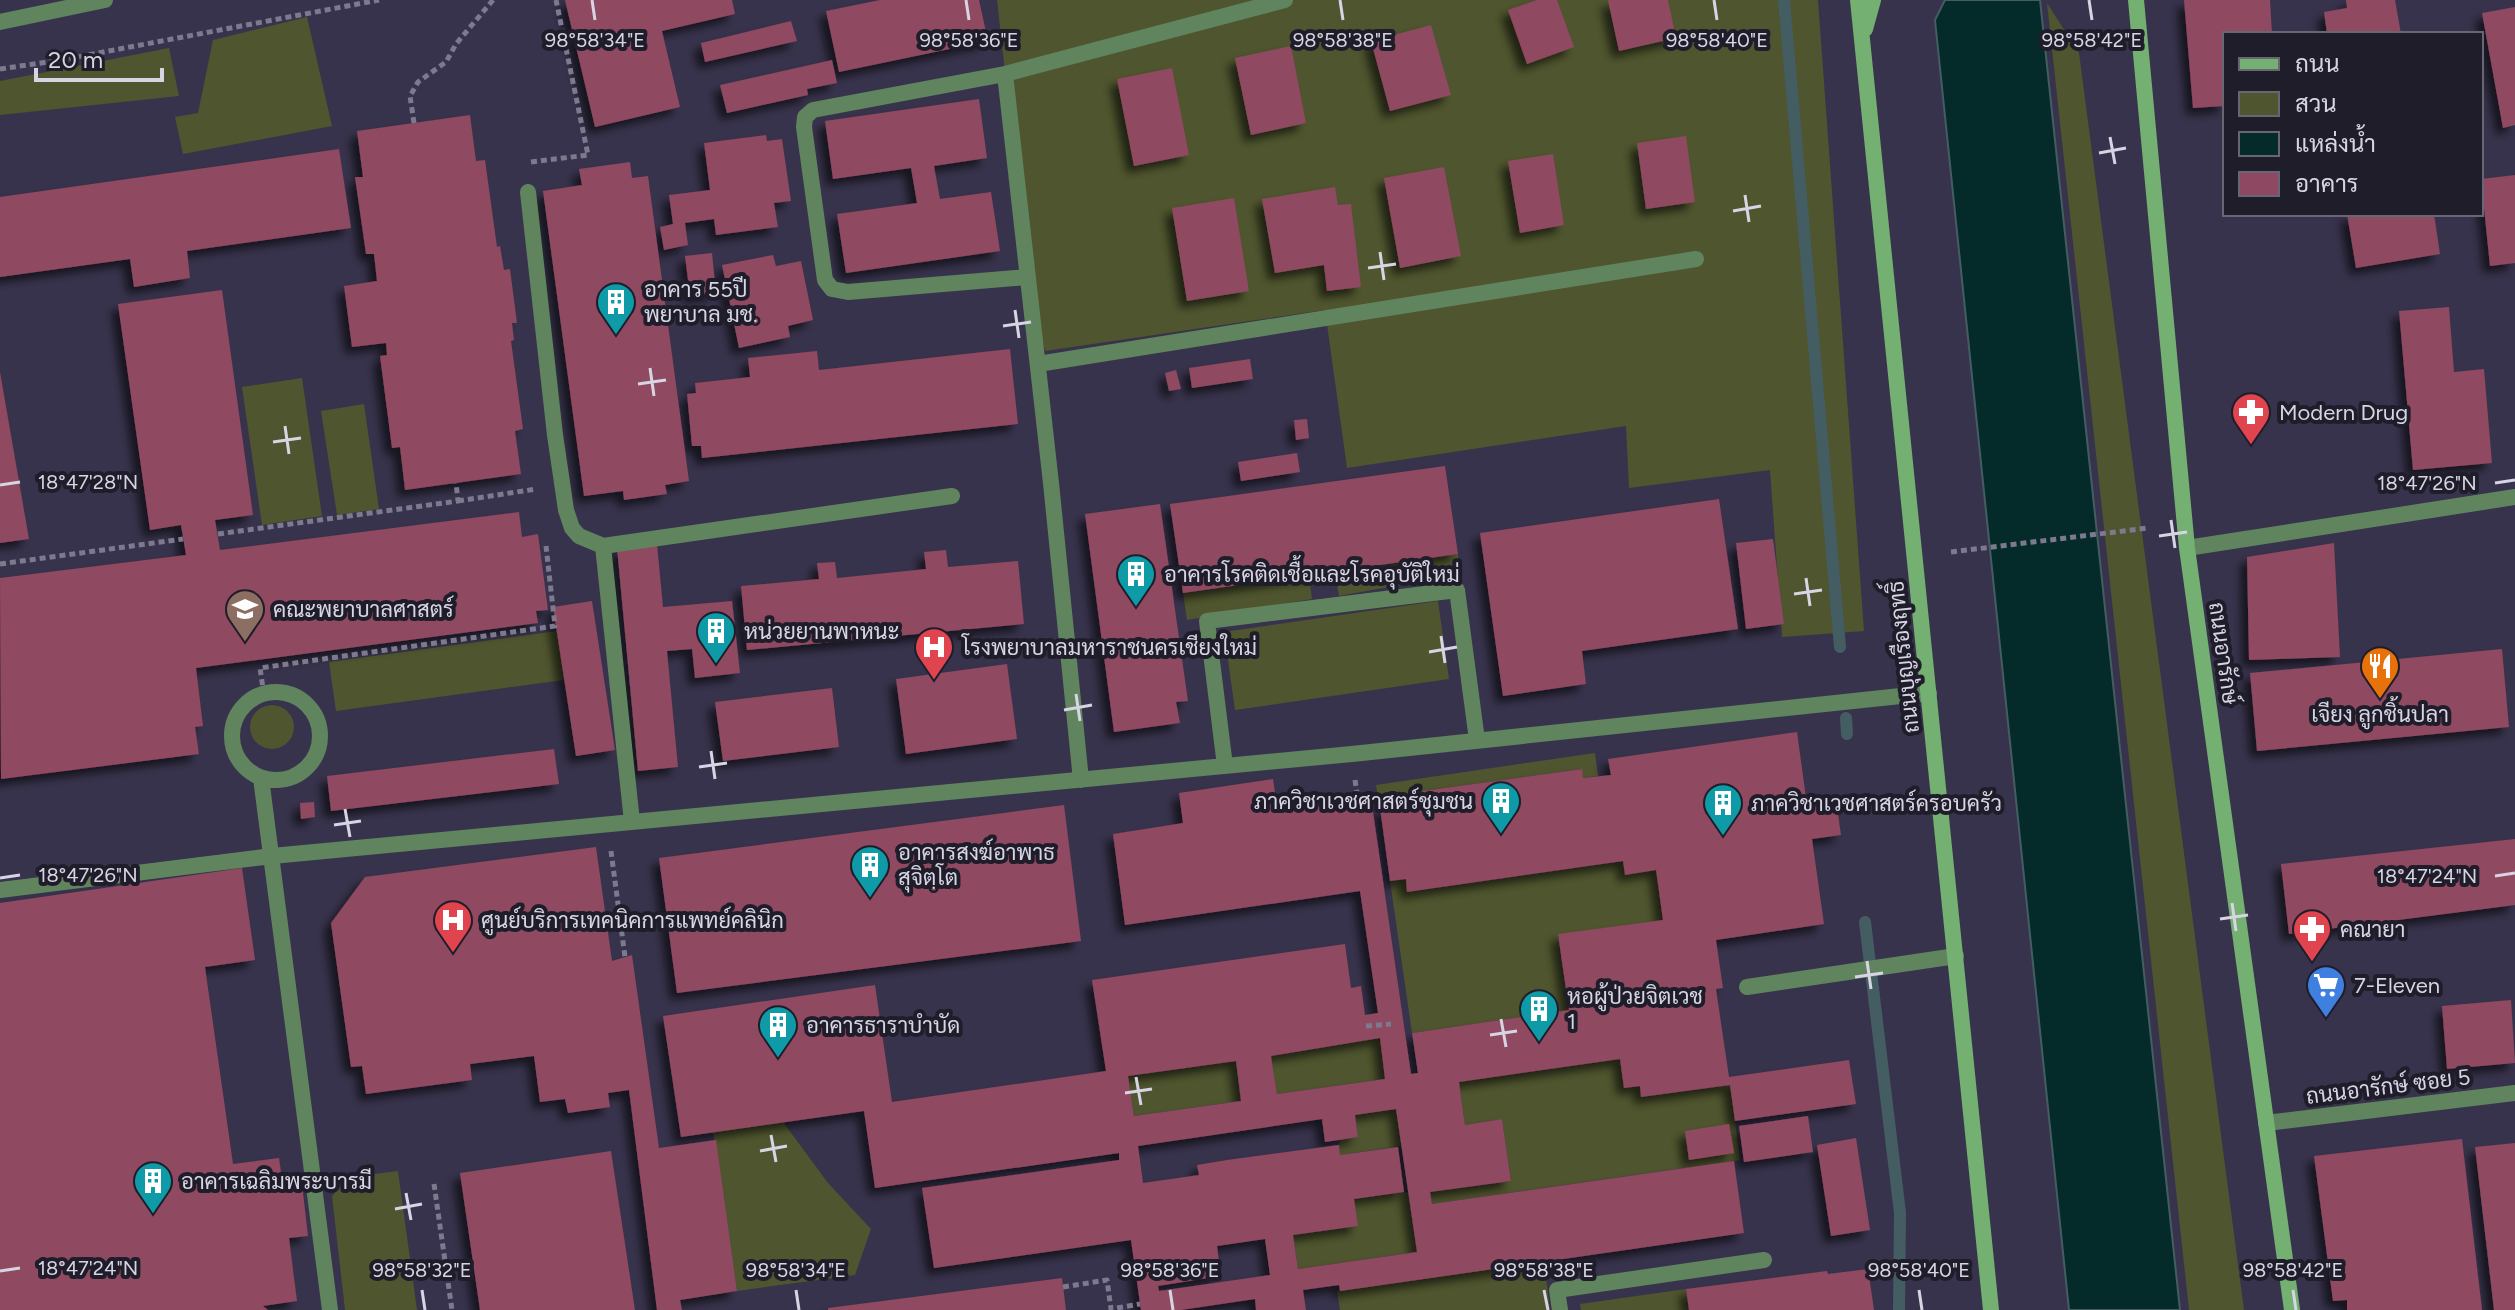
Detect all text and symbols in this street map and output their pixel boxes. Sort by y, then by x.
text: 98°58'34"E [545,28,645,52]
text: 98°58'36"E [919,28,1019,52]
text: 98°58'38"E [1293,28,1393,52]
text: 98°58'40"E [1666,28,1768,52]
text: 98°58'42"E [2042,28,2142,52]
scale bar [36,32,162,82]
legend [2223,32,2483,216]
text: 20 m [48,45,103,74]
text: ถนน [2295,49,2340,78]
text: สวน [2295,89,2337,118]
text: แหล่งน้ำ [2295,124,2376,158]
text: อาคาร [2295,169,2358,198]
place label: อาคาร 55ปี พยาบาล มช. [644,276,758,328]
building icon: อาคาร 55ปี พยาบาล มช. [595,281,637,336]
pharmacy icon: Modern Drug [2230,391,2272,446]
place label: Modern Drug [2279,399,2408,426]
text: 18°47'28"N [38,470,138,494]
text: 18°47'26"N [2377,471,2477,495]
building icon: อาคารโรคติดเชื้อและโรคอุบัติใหม่ [1115,553,1157,608]
place label: อาคารโรคติดเชื้อและโรคอุบัติใหม่ [1164,555,1460,590]
street label: ถนนบุญเรืองฤทธิ์ [1876,579,1927,735]
school or university icon: คณะพยาบาลศาสตร์ [224,588,266,643]
place label: คณะพยาบาลศาสตร์ [273,595,454,623]
street label: ถนนอารักษ์ [2203,600,2245,707]
building icon: หน่วยยานพาหนะ [695,610,737,665]
place label: หน่วยยานพาหนะ [744,618,899,645]
hospital icon: โรงพยาบาลมหาราชนครเชียงใหม่ [913,626,955,681]
place label: โรงพยาบาลมหาราชนครเชียงใหม่ [961,633,1257,661]
restaurant icon: เจียง ลูกชิ้นปลา [2359,645,2401,700]
place label: เจียง ลูกชิ้นปลา [2311,696,2449,730]
building icon: ภาควิชาเวชศาสตร์ชุมชน [1480,780,1522,835]
building icon: ภาควิชาเวชศาสตร์ครอบครัว [1702,782,1744,837]
place label: ภาควิชาเวชศาสตร์ชุมชน [1254,787,1473,817]
place label: ภาควิชาเวชศาสตร์ครอบครัว [1751,789,2002,817]
place label: อาคารสงฆ์อาพาธ สุจิตฺโต [898,838,1055,893]
building icon: อาคารสงฆ์อาพาธ สุจิตฺโต [849,844,891,899]
text: 18°47'26"N [38,863,138,887]
text: 18°47'24"N [2377,864,2477,888]
hospital icon: ศูนย์บริการเทคนิคการแพทย์คลินิก [432,899,474,954]
place label: ศูนย์บริการเทคนิคการแพทย์คลินิก [481,906,784,936]
pharmacy icon: คณายา [2291,908,2333,963]
place label: คณายา [2340,916,2405,943]
supermarket icon: 7-Eleven [2305,964,2347,1019]
place label: 7-Eleven [2354,972,2440,999]
place label: หอผู้ป่วยจิตเวช 1 [1567,982,1703,1035]
building icon: หอผู้ป่วยจิตเวช 1 [1518,988,1560,1043]
building icon: อาคารธาราบำบัด [757,1004,799,1059]
place label: อาคารธาราบำบัด [806,1012,960,1039]
street label: ถนนอารักษ์ ซอย 5 [2304,1062,2472,1110]
building icon: อาคารเฉลิมพระบารมี [132,1160,174,1215]
place label: อาคารเฉลิมพระบารมี [181,1168,372,1195]
text: 18°47'24"N [38,1256,138,1280]
text: 98°58'32"E [372,1258,472,1282]
text: 98°58'34"E [746,1258,846,1282]
text: 98°58'36"E [1120,1258,1220,1282]
text: 98°58'38"E [1494,1258,1594,1282]
text: 98°58'40"E [1868,1258,1970,1282]
text: 98°58'42"E [2243,1258,2343,1282]

